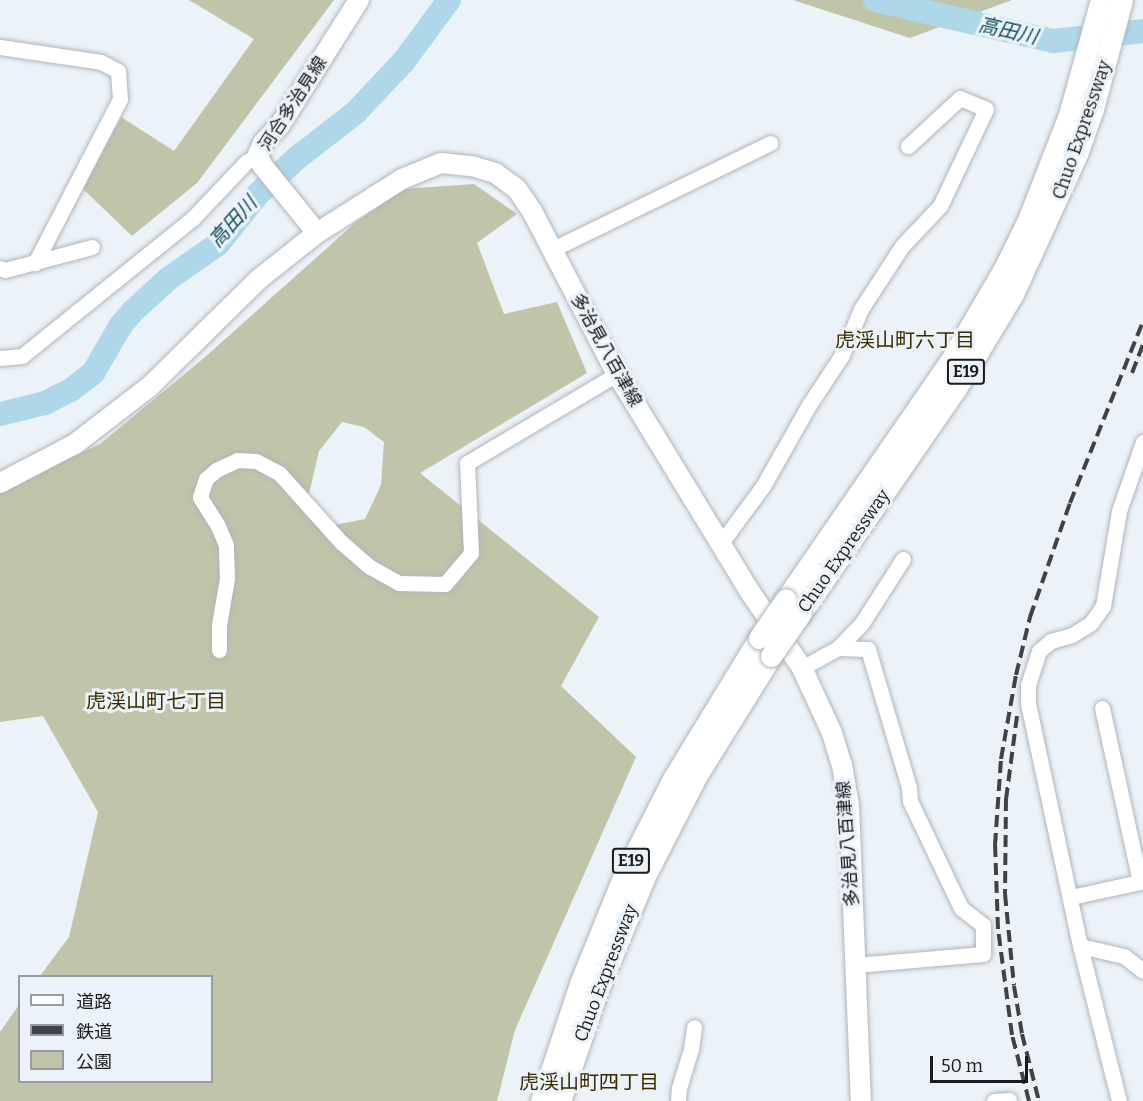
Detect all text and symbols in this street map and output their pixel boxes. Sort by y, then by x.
water label: 高田川 [976,13,1040,49]
street label: 河合多治見線 [255,53,331,155]
street label: Chuo Expressway [1048,58,1116,202]
water label: 高田川 [204,192,262,252]
street label: 多治見八百津線 [566,290,646,410]
district label: 虎渓山町六丁目 [835,328,975,352]
road number: E19 [946,359,986,385]
street label: Chuo Expressway [793,485,895,617]
district label: 虎渓山町七丁目 [86,689,226,713]
street label: 多治見八百津線 [833,780,863,908]
road number: E19 [612,848,650,874]
street label: Chuo Expressway [570,901,642,1045]
legend [18,975,213,1083]
text: 道路 [76,991,112,1013]
text: 鉄道 [76,1021,112,1043]
scale bar [933,1044,1030,1082]
text: 公園 [76,1051,112,1073]
text: 50 m [941,1055,983,1077]
district label: 虎渓山町四丁目 [519,1070,659,1094]

